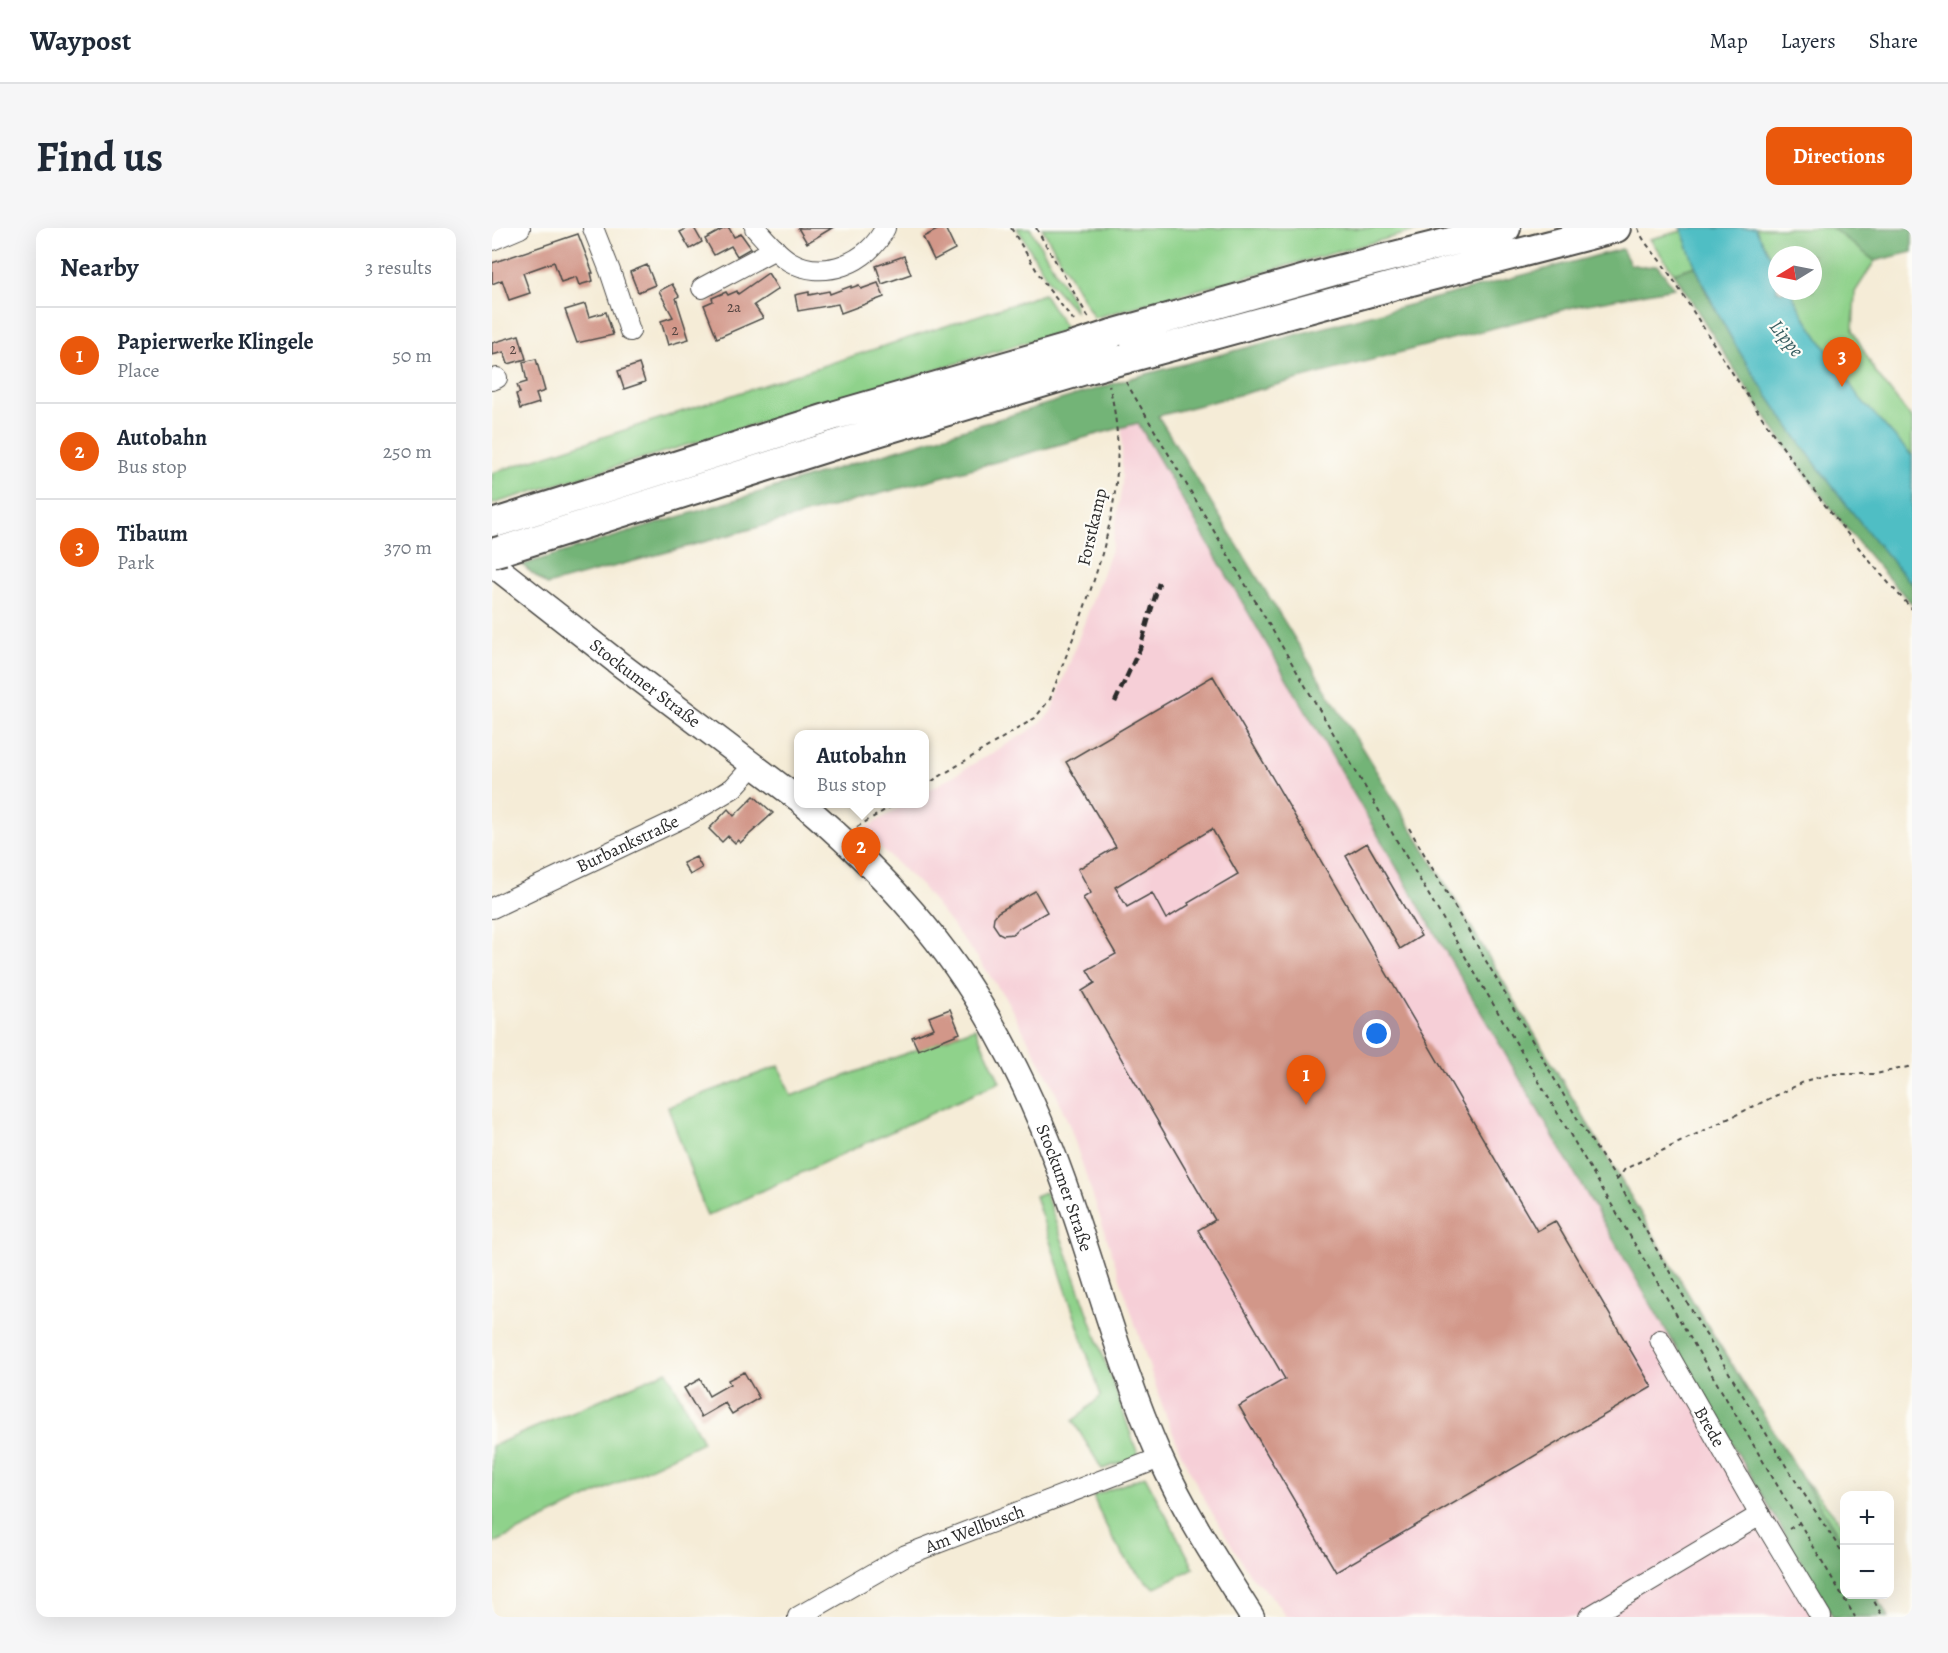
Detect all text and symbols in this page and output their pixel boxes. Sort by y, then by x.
text: Waypost [30,22,131,60]
text: Map [1709,27,1748,55]
text: Layers [1781,27,1836,55]
text: Share [1869,27,1918,55]
button: Directions [1766,127,1912,185]
text: Find us [36,128,163,185]
north arrow [1768,246,1822,300]
text: Nearby [60,250,139,285]
text: 3 results [365,254,432,281]
house number: 2a [727,297,741,317]
water label: Lippe [1763,314,1810,363]
house number: 2 [671,320,679,340]
text: Papierwerke Klingele [117,327,314,357]
pin: 3 [1822,338,1862,387]
house number: 2 [509,339,517,359]
text: 1 [76,342,83,369]
text: 50 m [392,342,432,369]
text: Place [117,357,159,384]
text: Autobahn [117,423,207,453]
text: 2 [75,438,84,465]
text: 250 m [383,438,432,465]
text: Bus stop [117,453,187,480]
street label: Forstkamp [1071,486,1113,568]
text: Tibaum [117,519,188,549]
text: 3 [75,534,84,561]
text: 370 m [384,534,432,561]
text: Park [117,549,155,576]
street label: Stockumer Straße [585,633,706,733]
popup [794,730,929,808]
text: Autobahn [816,741,907,771]
text: Bus stop [816,771,886,798]
street label: Burbankstraße [572,809,683,878]
pin: 2 [842,828,880,877]
your location [1362,1019,1391,1048]
pin: 1 [1286,1056,1326,1105]
street label: Stockumer Straße [1031,1120,1098,1254]
street label: Brede [1688,1402,1731,1451]
map controls [1840,1491,1894,1599]
button: + [1840,1491,1894,1545]
street label: Am Wellbusch [921,1499,1028,1559]
button: − [1840,1545,1894,1599]

